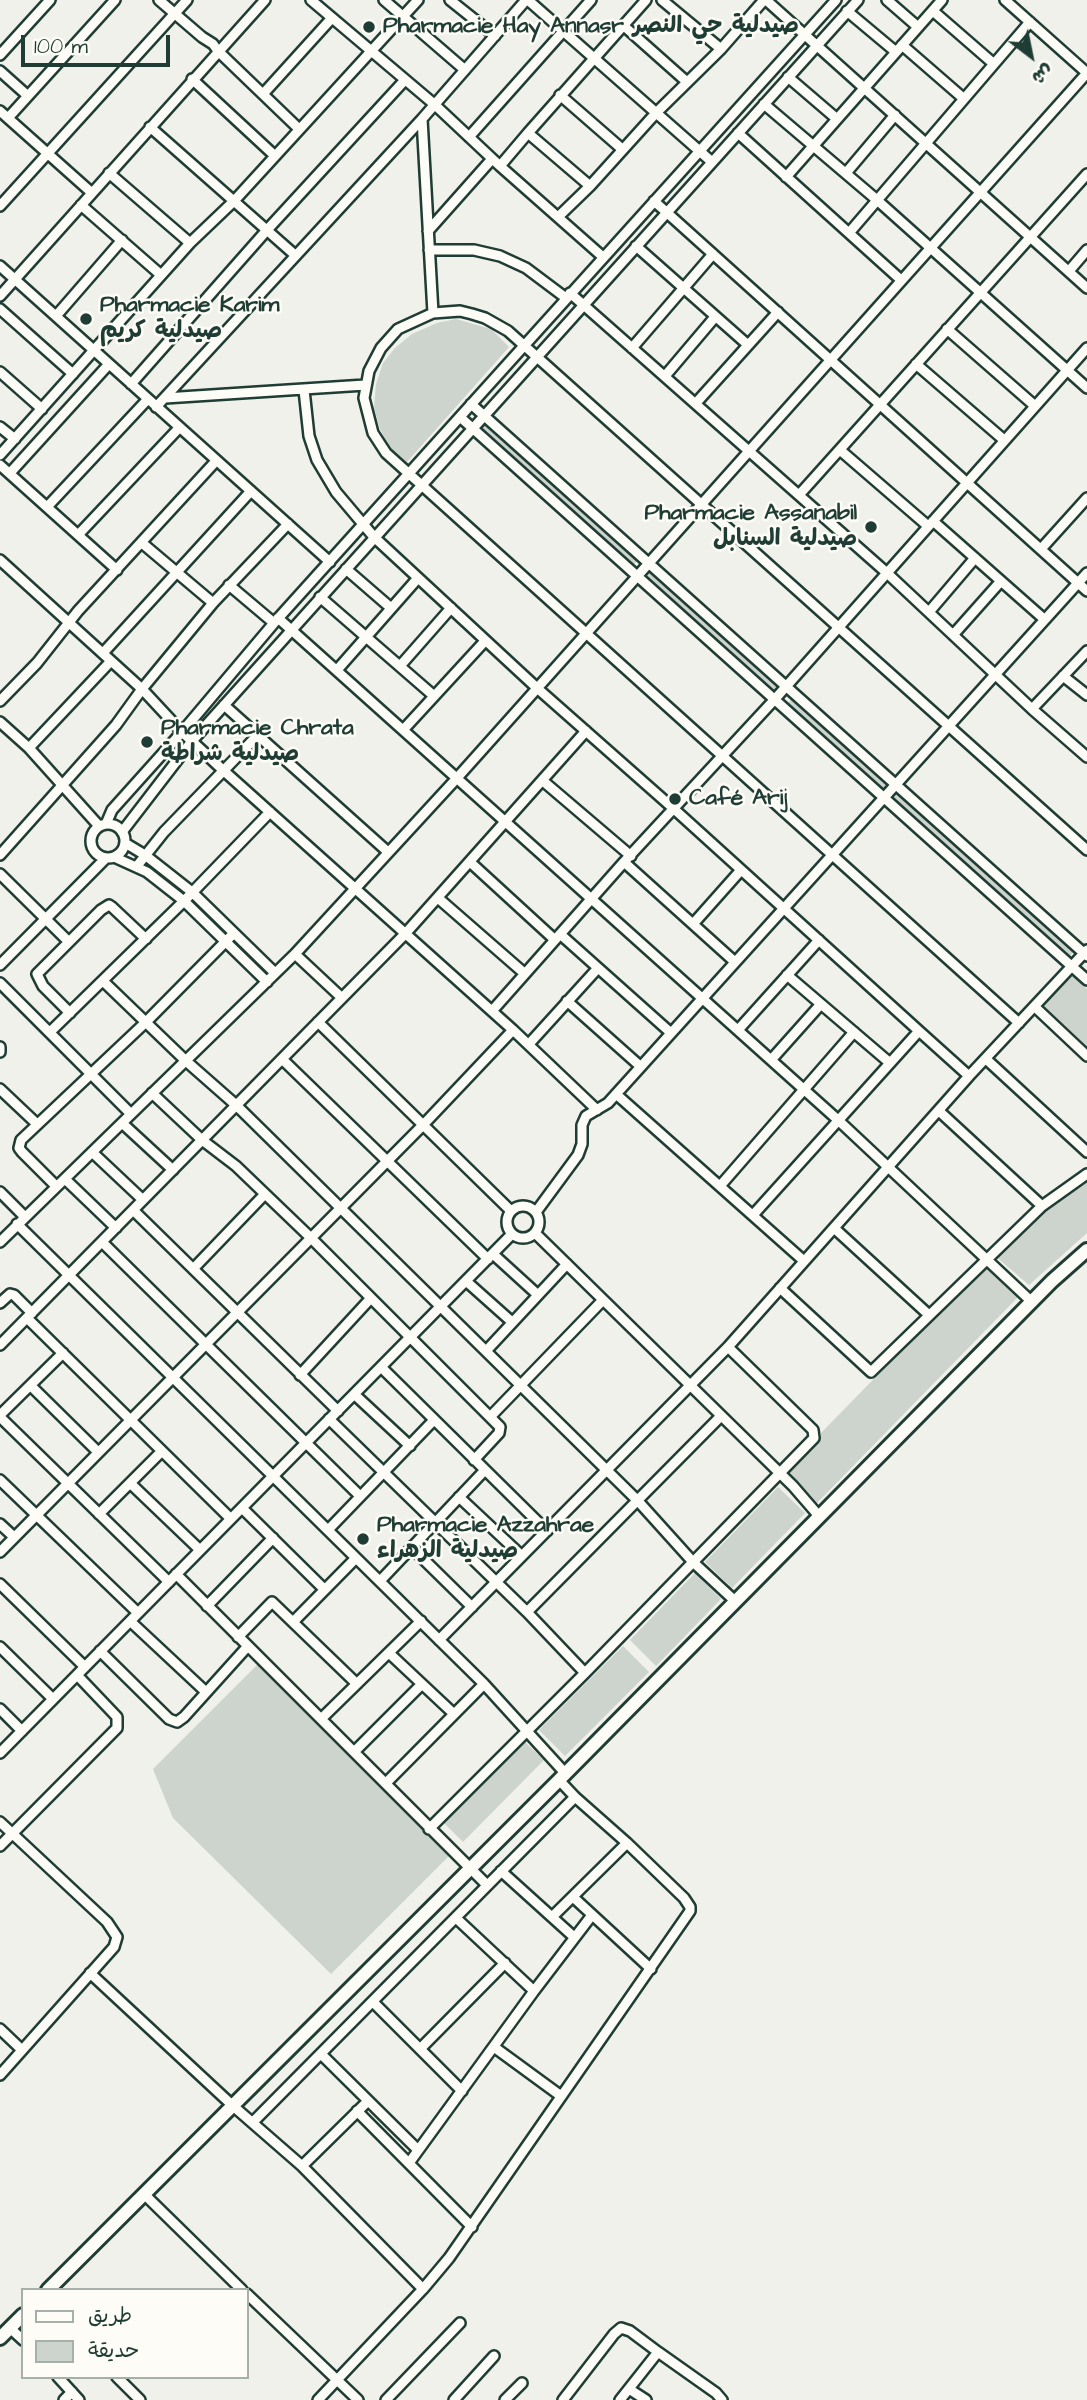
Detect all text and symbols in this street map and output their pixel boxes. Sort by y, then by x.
place label: Pharmacie Hay Annasr صيدلية حي النصر [383,13,799,41]
marker: Pharmacie Hay Annasr صيدلية حي النصر [361,19,377,35]
scale bar [24,21,173,65]
north arrow [996,21,1066,91]
text: 100 m [34,32,88,61]
text: ش [1026,57,1058,91]
place label: Pharmacie Karim صيدلية كريم [100,292,279,346]
marker: Pharmacie Karim صيدلية كريم [78,311,94,327]
place label: Pharmacie Assanabil صيدلية السنابل [645,500,857,554]
marker: Pharmacie Assanabil صيدلية السنابل [863,519,879,535]
place label: Pharmacie Chrata صيدلية شراطة [161,715,354,769]
marker: Pharmacie Chrata صيدلية شراطة [139,734,155,750]
place label: Café Arij [689,785,787,813]
marker: Café Arij [667,791,683,807]
place label: Pharmacie Azzahrae صيدلية الزهراء [377,1512,594,1566]
marker: Pharmacie Azzahrae صيدلية الزهراء [355,1531,371,1547]
legend [21,2288,248,2379]
text: طريق [88,2301,132,2330]
text: حديقة [88,2336,139,2365]

